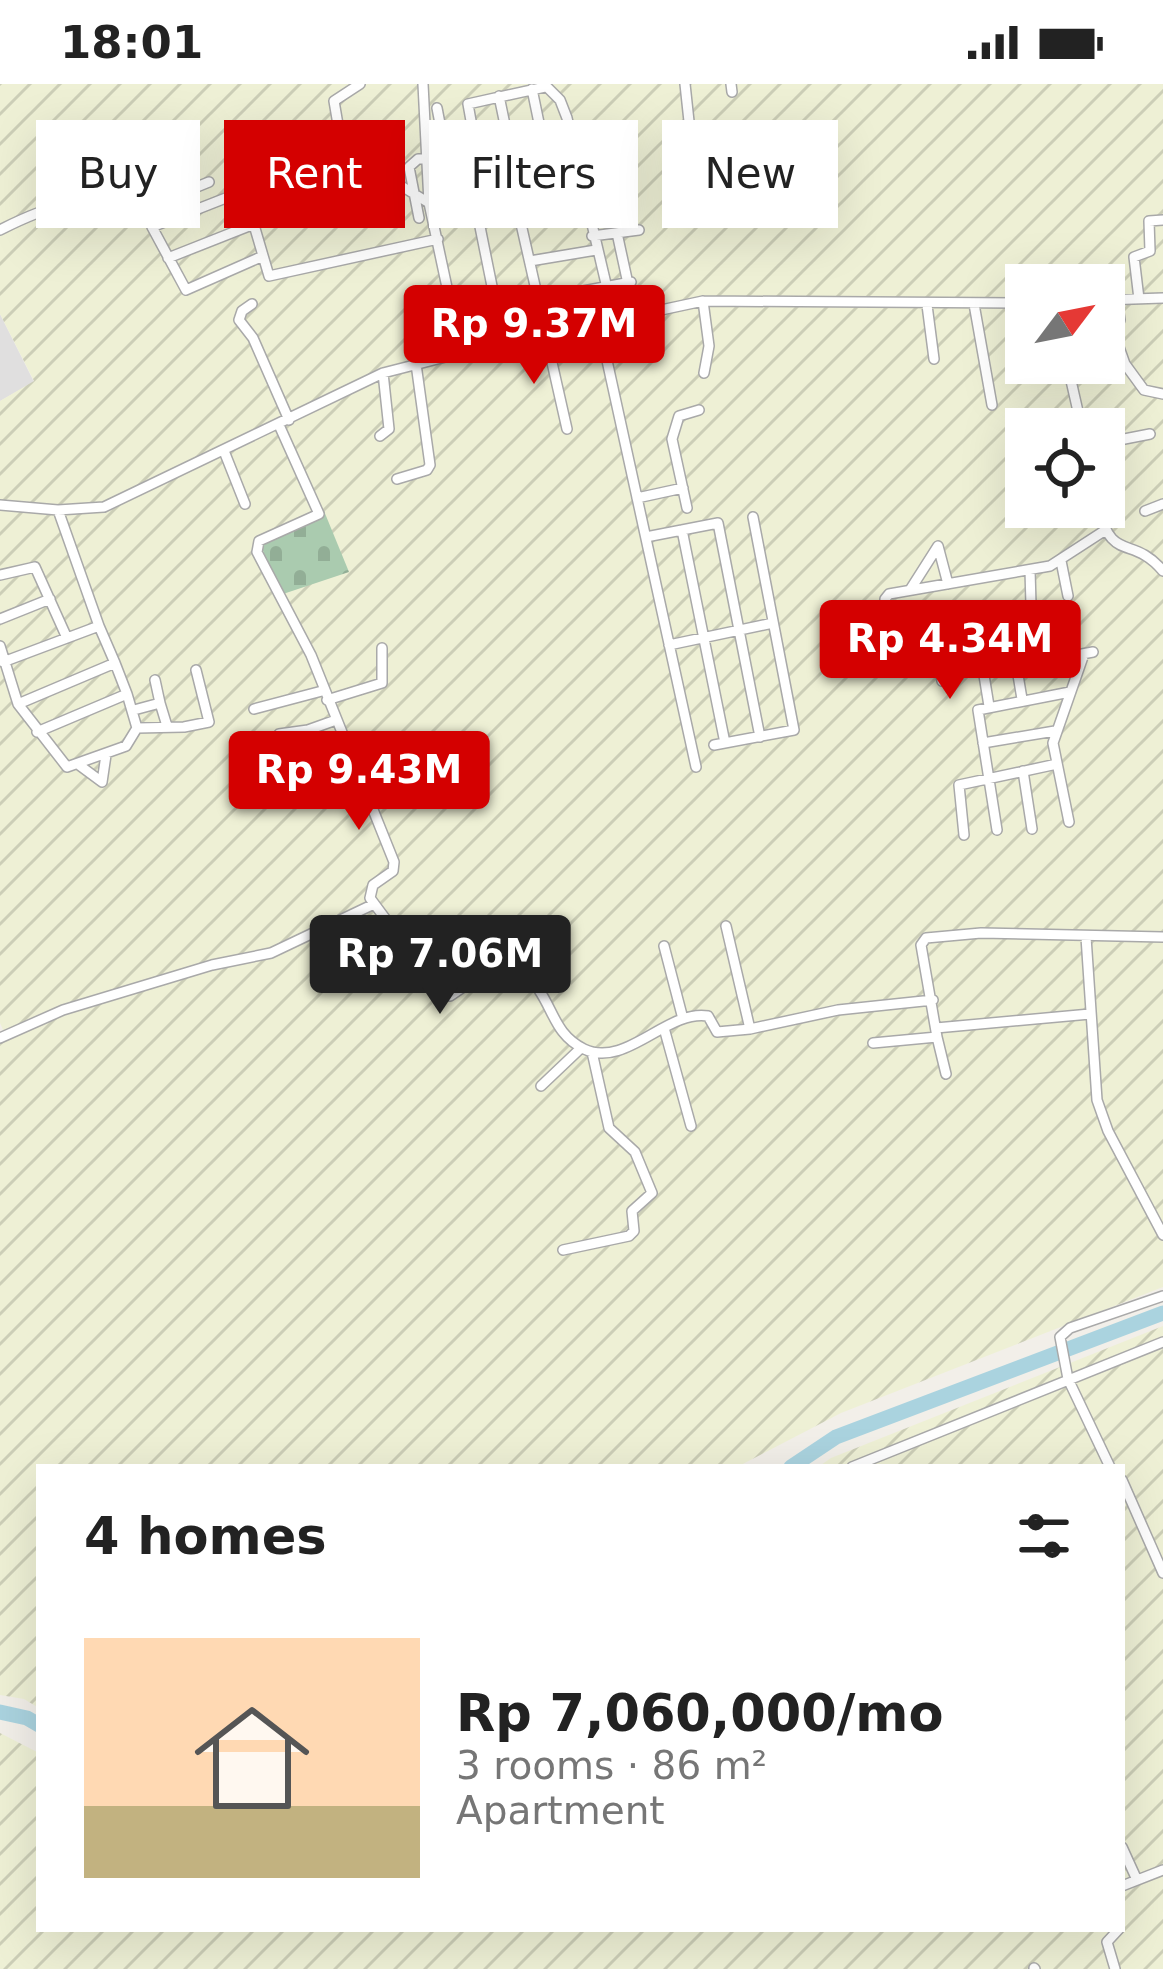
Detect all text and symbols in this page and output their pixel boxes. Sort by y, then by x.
text: 18:01 [60,16,203,69]
chip: Buy [36,120,200,228]
chip: Rent [224,120,405,228]
chip: Filters [429,120,638,228]
chip: New [662,120,838,228]
north arrow [1005,264,1125,384]
map controls [1005,264,1125,528]
pin: Rp 9.37M [410,285,658,387]
text: Rp 9.37M [431,301,637,346]
button: locate [1005,408,1125,528]
pin: Rp 4.34M [826,600,1074,702]
text: Rp 4.34M [847,616,1053,661]
pin: Rp 9.43M [235,731,483,833]
text: Rp 9.43M [256,747,462,792]
pin: Rp 7.06M [316,915,564,1017]
text: Rp 7.06M [337,931,543,976]
icon: filters [1011,1503,1077,1569]
text: 4 homes [84,1507,327,1566]
text: Rp 7,060,000/mo [456,1684,944,1743]
icon: home [180,1686,324,1830]
text: 3 rooms · 86 m² [456,1743,767,1788]
text: Apartment [456,1788,665,1833]

